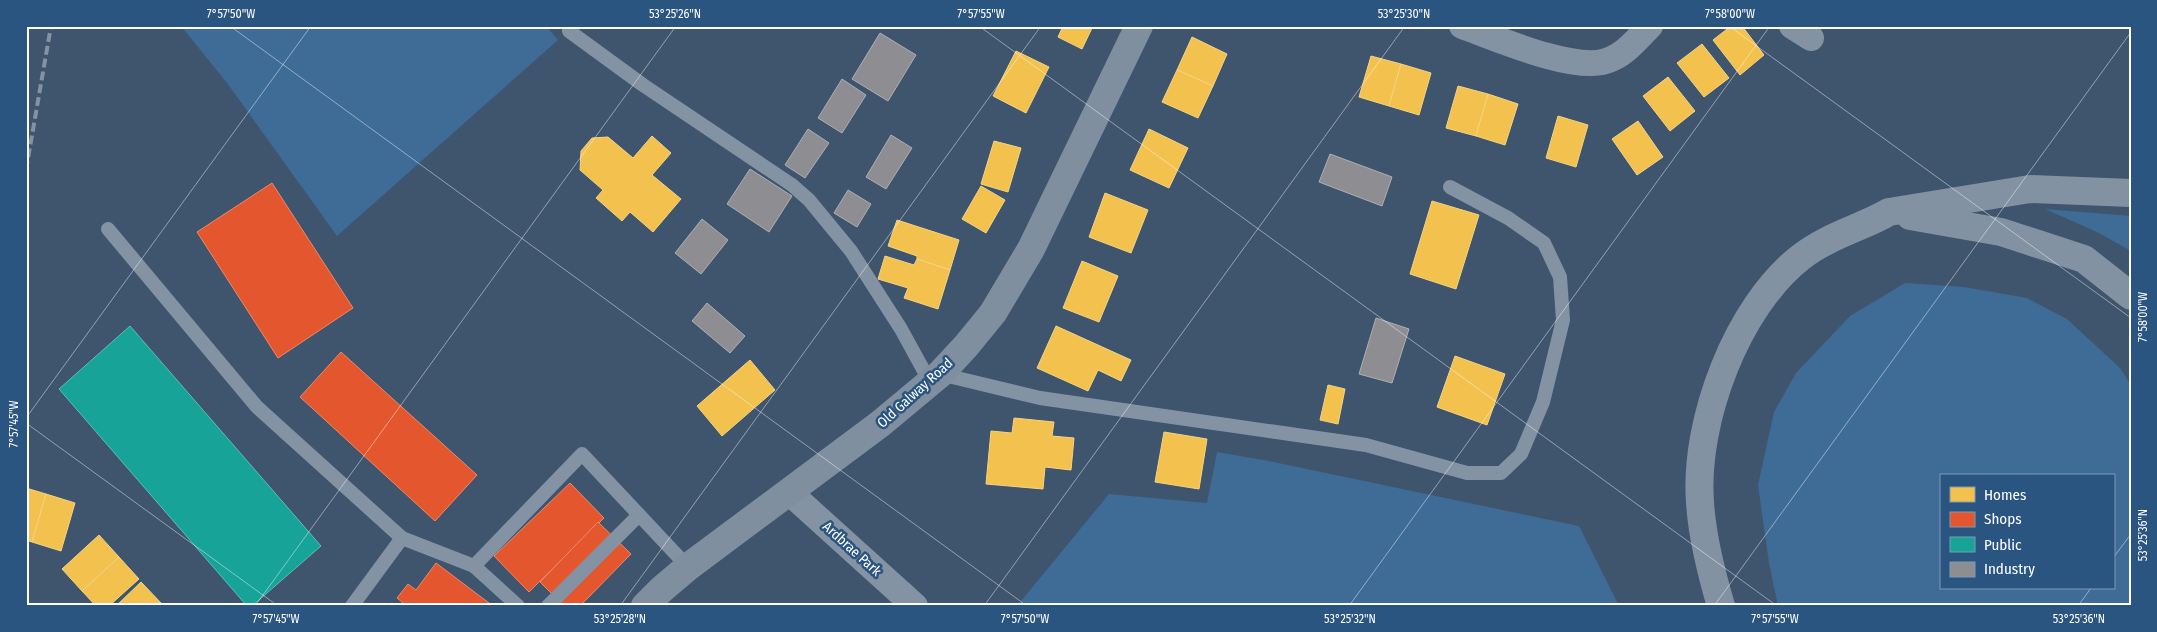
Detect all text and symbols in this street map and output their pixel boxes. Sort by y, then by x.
text: 7°57'50"W [207,7,255,21]
text: 53°25'26"N [649,7,701,21]
text: 7°57'55"W [957,7,1005,21]
text: 53°25'30"N [1378,7,1430,21]
text: 7°58'00"W [1705,7,1755,21]
text: 7°58'00"W [2136,292,2150,342]
street label: Old Galway Road [874,355,956,431]
text: 7°57'45"W [7,400,21,448]
legend [1940,474,2114,590]
text: Homes [1984,486,2026,504]
text: 53°25'36"N [2136,509,2150,561]
text: Shops [1984,510,2022,528]
street label: Ardbrae Park [819,518,885,580]
text: Public [1984,536,2022,554]
text: Industry [1984,560,2035,578]
text: 7°57'45"W [252,612,300,626]
text: 53°25'28"N [594,612,646,626]
text: 7°57'50"W [1001,612,1049,626]
text: 53°25'32"N [1324,612,1376,626]
text: 7°57'55"W [1751,612,1799,626]
text: 53°25'36"N [2053,612,2105,626]

